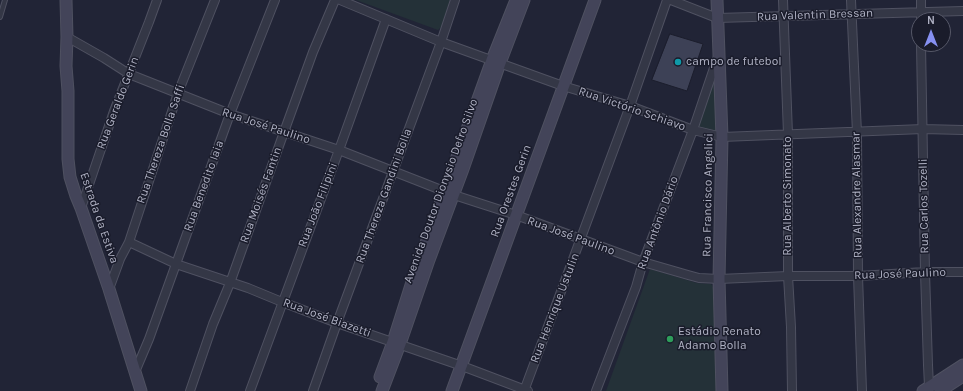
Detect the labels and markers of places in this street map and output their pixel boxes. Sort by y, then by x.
place label: campo de futebol [686,55,782,69]
marker: campo de futebol [673,57,683,67]
place label: Estádio Renato Adamo Bolla [678,325,761,353]
marker: Estádio Renato Adamo Bolla [665,334,675,344]

